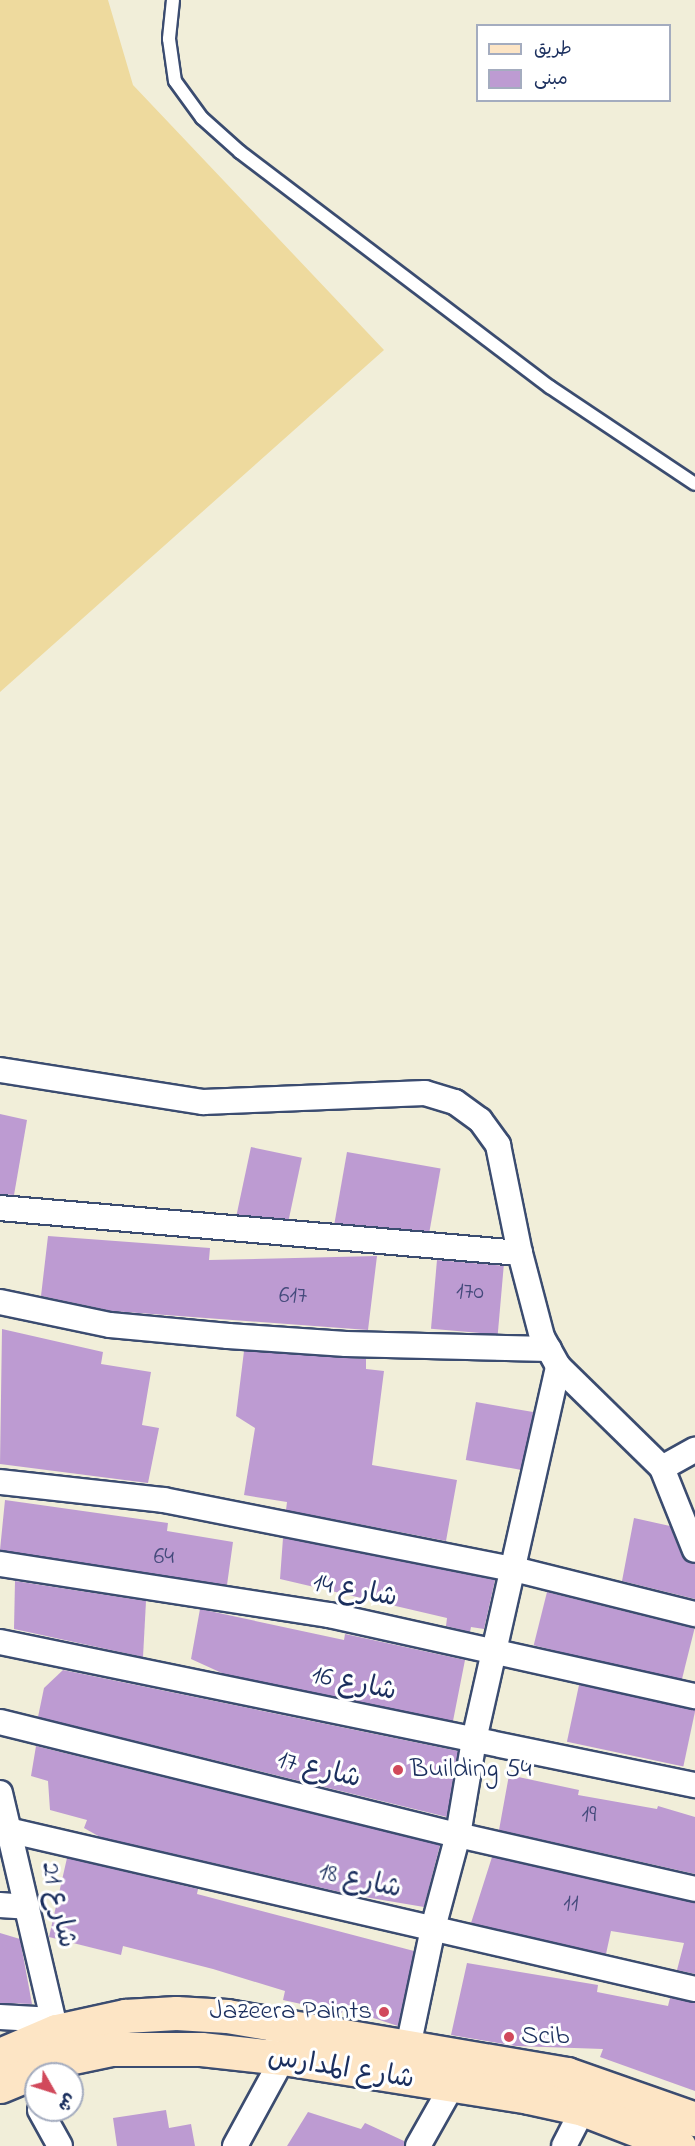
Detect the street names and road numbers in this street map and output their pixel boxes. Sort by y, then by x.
street label: شارع 14 [310,1567,400,1615]
street label: شارع 16 [309,1659,399,1709]
street label: شارع 17 [274,1744,364,1796]
street label: شارع 18 [315,1856,405,1906]
street label: شارع 21 [33,1859,83,1951]
street label: شارع المدارس [265,2041,417,2097]

